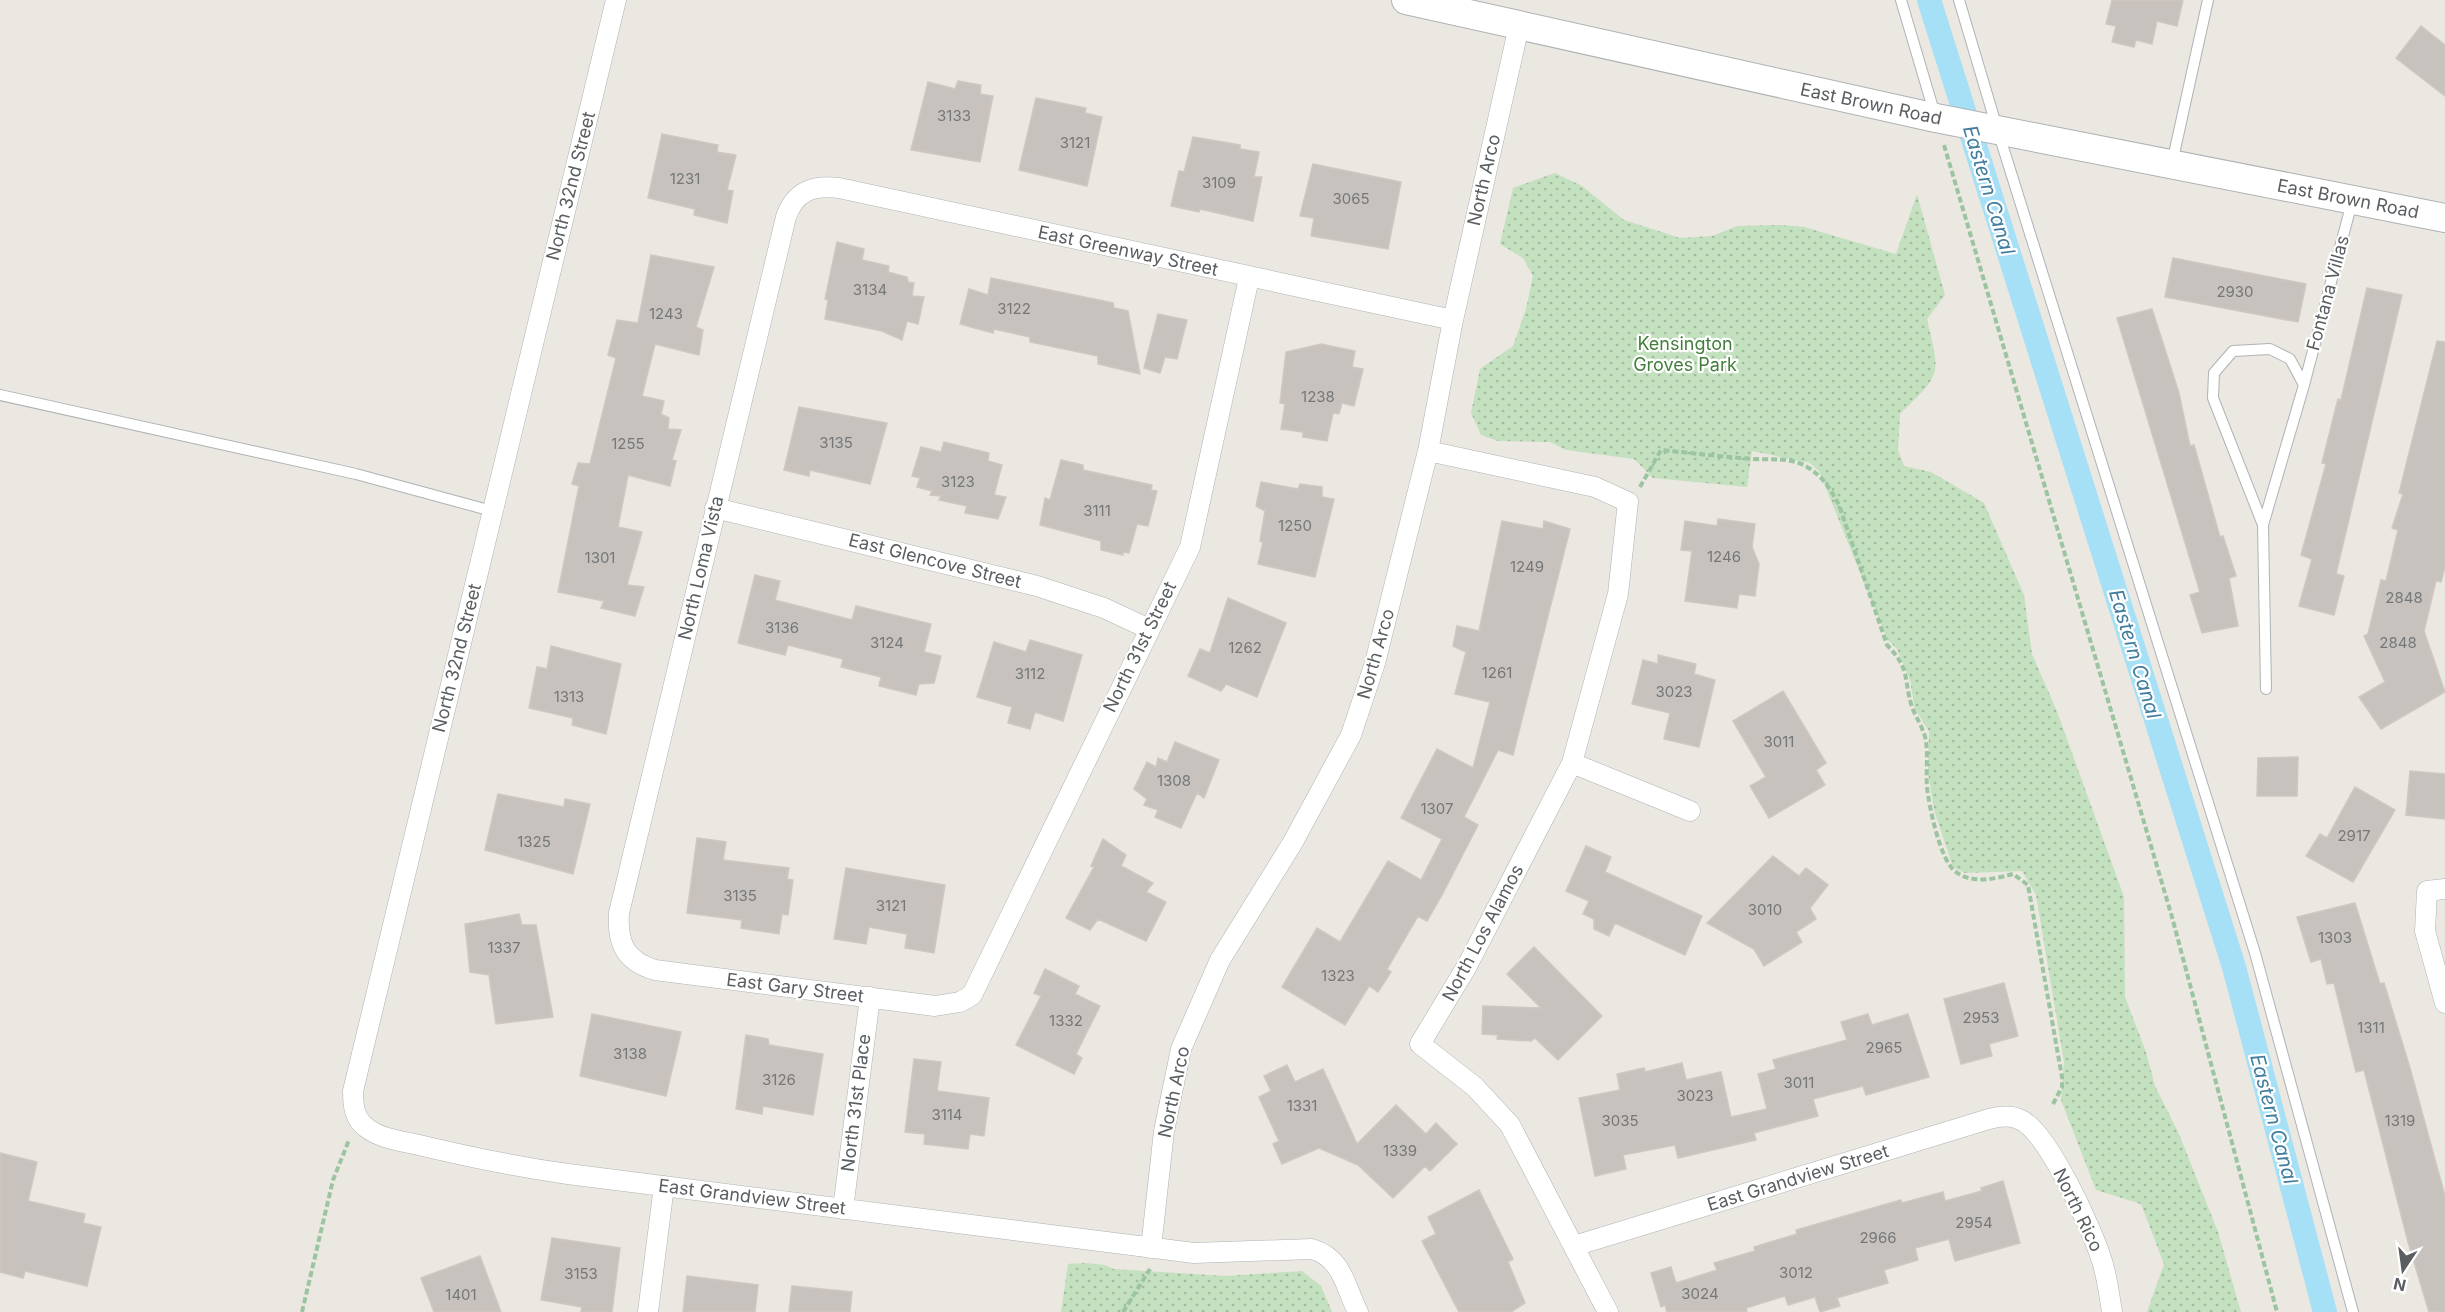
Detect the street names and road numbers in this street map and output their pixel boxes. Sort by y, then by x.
street label: East Brown Road [1799,78,1944,129]
street label: North 32nd Street [542,109,599,262]
street label: North Arco [1463,132,1504,228]
street label: East Brown Road [2275,174,2421,223]
street label: East Greenway Street [1036,221,1220,280]
street label: Fontana Villas [2302,233,2353,353]
street label: North Loma Vista [674,494,727,642]
street label: East Glencove Street [847,529,1024,592]
street label: North 31st Street [1099,578,1180,716]
street label: North 32nd Street [428,581,485,734]
street label: North Arco [1353,606,1398,701]
street label: North Los Alamos [1438,861,1527,1005]
street label: East Gary Street [725,969,865,1006]
street label: North 31st Place [837,1033,874,1173]
street label: North Arco [1154,1044,1193,1140]
street label: East Grandview Street [1705,1140,1891,1215]
street label: North Rico [2049,1165,2108,1255]
street label: East Grandview Street [657,1175,847,1218]

